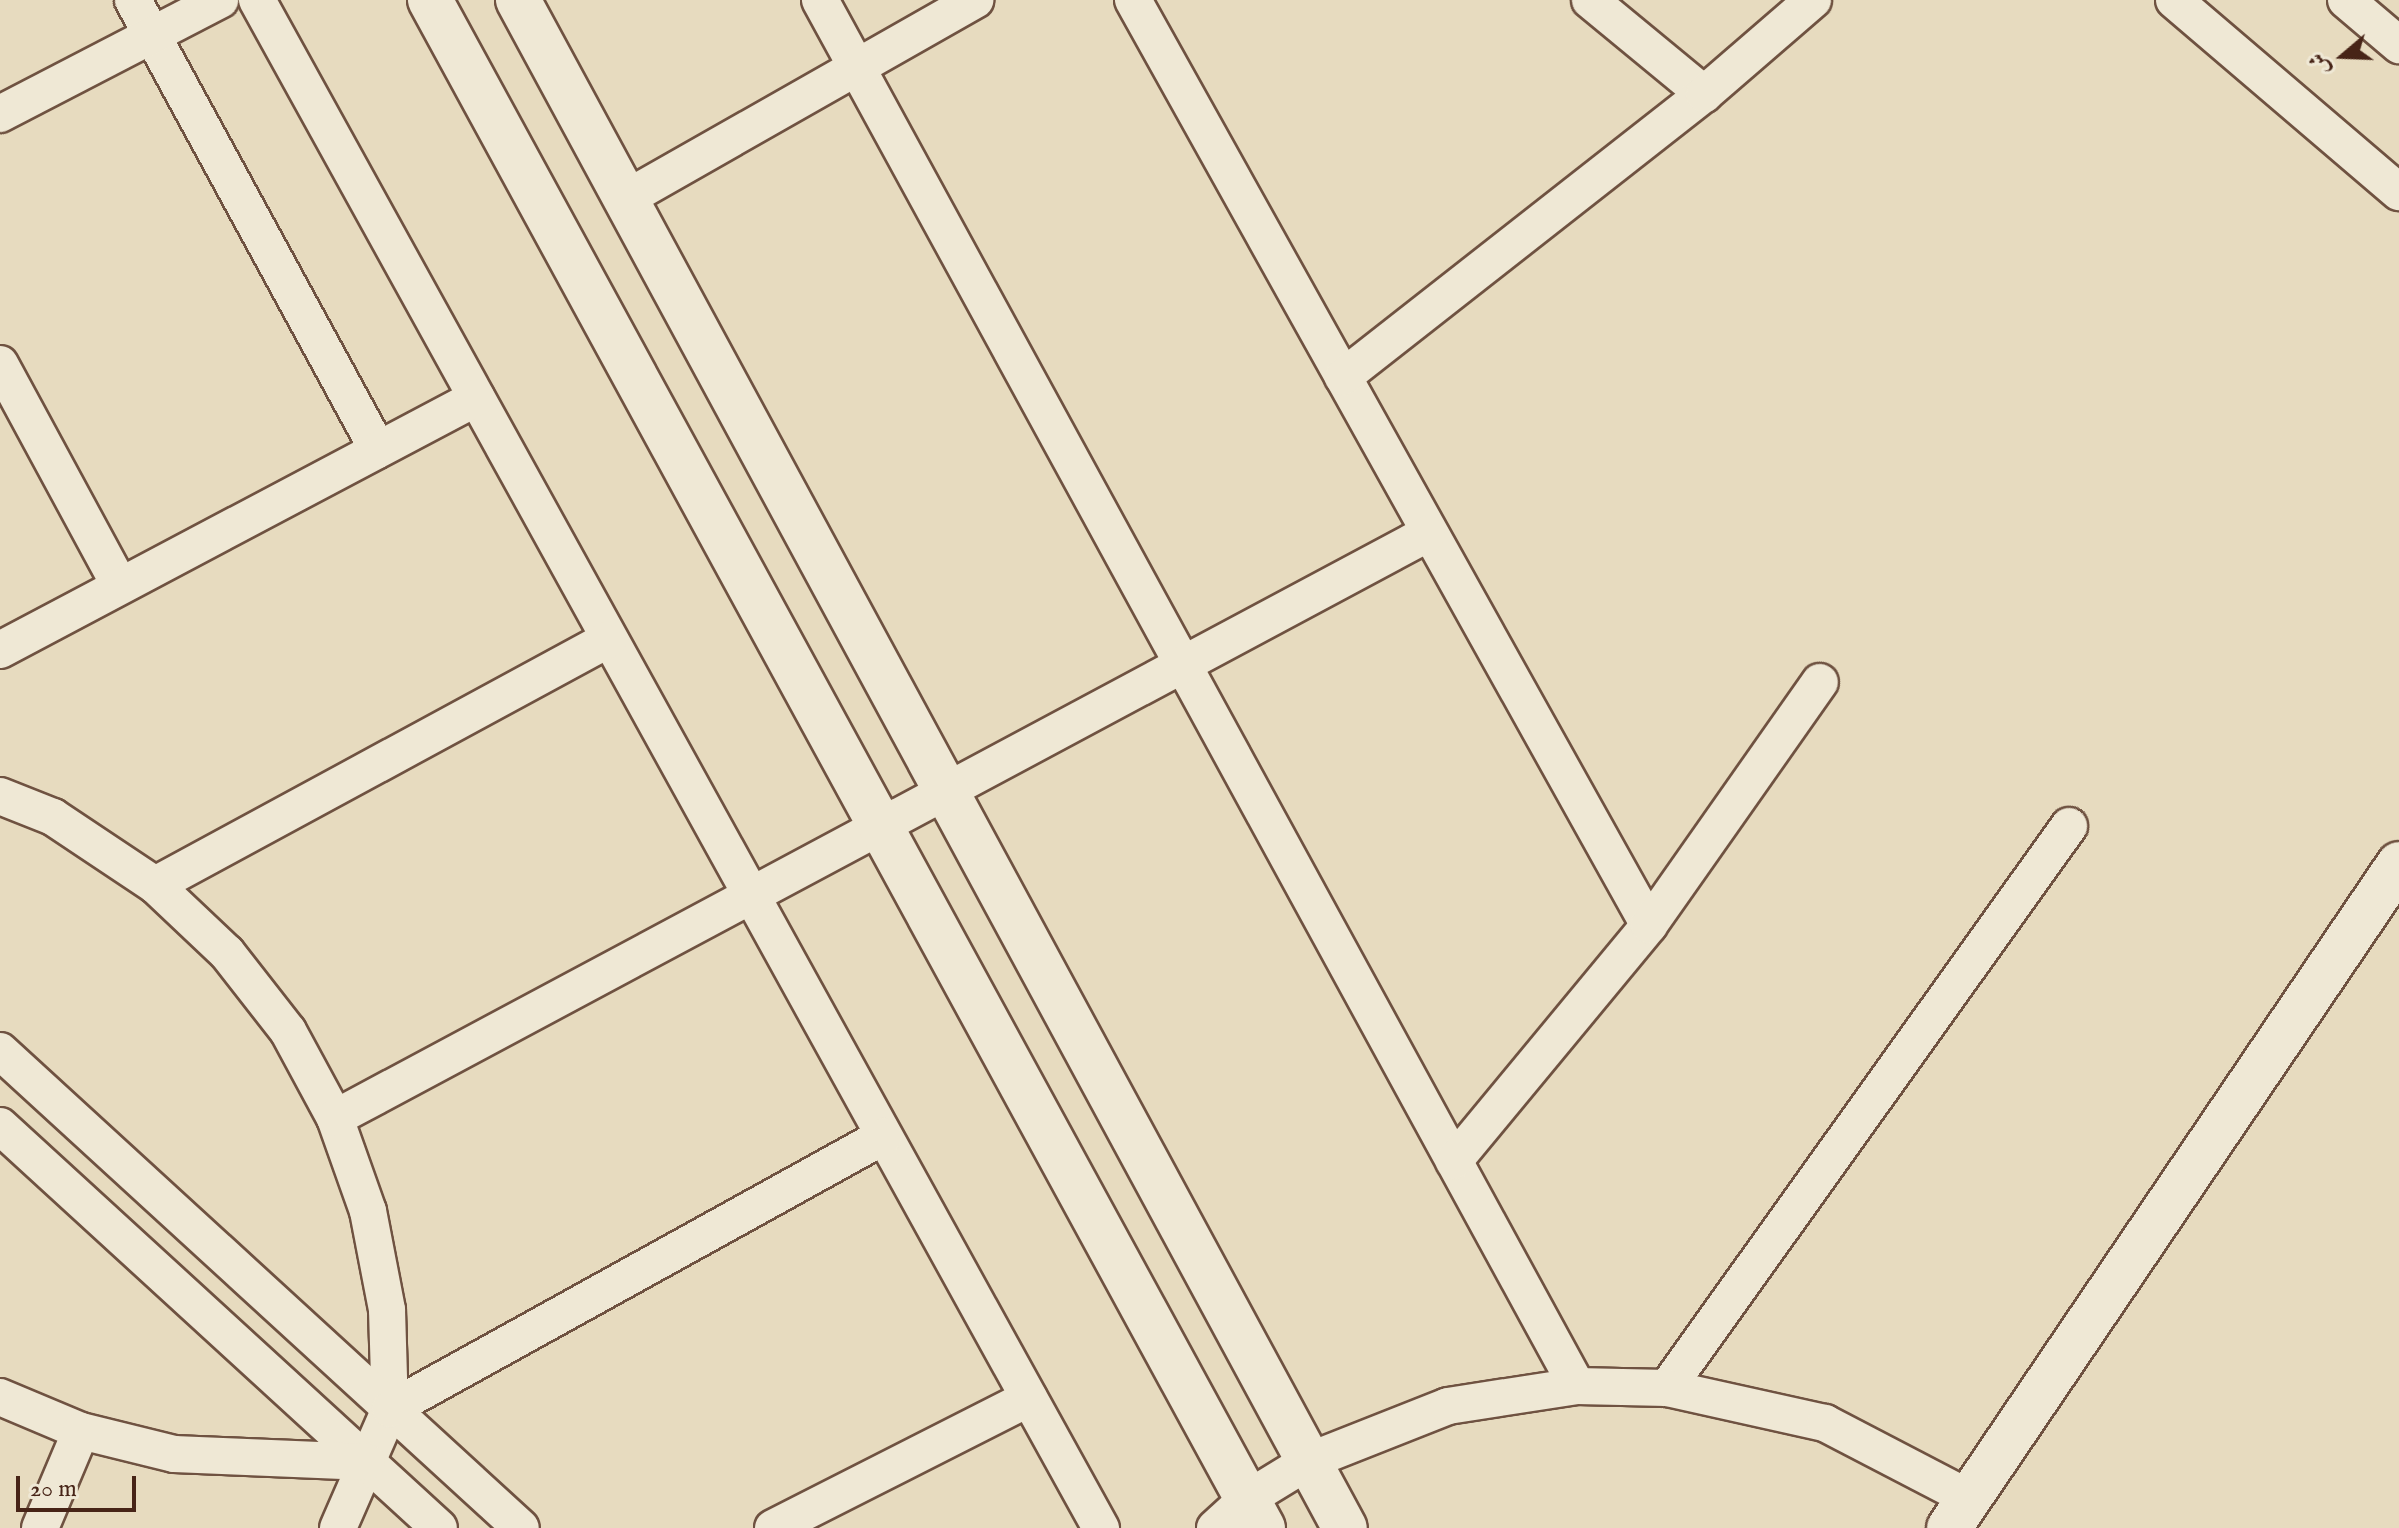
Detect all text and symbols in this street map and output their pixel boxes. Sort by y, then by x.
north arrow [2303,16,2383,96]
text: ش [2304,49,2337,79]
scale bar [20,1460,140,1510]
text: 20 m [30,1474,77,1505]

